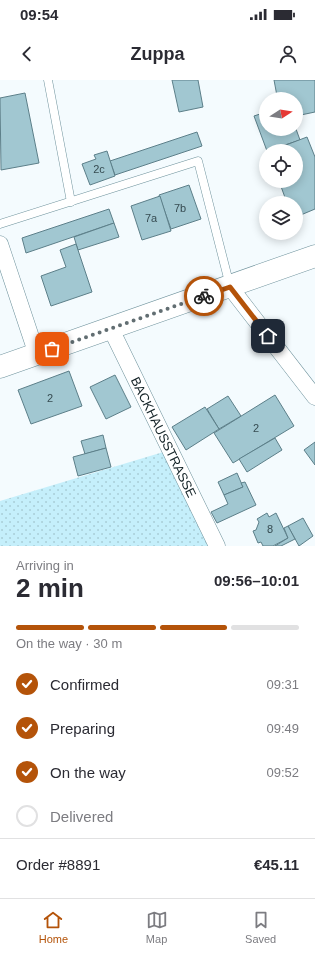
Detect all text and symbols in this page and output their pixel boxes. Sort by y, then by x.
text: 09:54 [20,6,58,23]
icon: back [16,43,38,65]
icon: person [277,43,299,65]
text: Zuppa [131,44,185,64]
north arrow [259,92,303,136]
map controls [259,92,303,240]
button: locate [259,144,303,188]
house number: 2c [93,163,105,175]
button: layers [259,196,303,240]
house number: 7b [174,202,186,214]
house number: 7a [145,212,158,224]
courier [184,276,224,316]
icon: bike [193,285,215,307]
pin [251,319,285,353]
icon: home [257,325,279,347]
pin [35,332,69,366]
icon: bag [41,338,63,360]
street label: BACKHAUSSTRASSE [128,375,199,500]
house number: 2 [47,392,53,404]
house number: 2 [253,422,259,434]
house number: 8 [267,523,273,535]
text: Arriving in [16,558,74,573]
text: 09:56–10:01 [214,572,299,589]
text: 2 min [16,573,84,603]
text: On the way · 30 m [16,636,122,651]
icon: check [16,673,38,695]
text: Confirmed [50,676,119,693]
text: 09:31 [266,677,299,692]
icon: check [16,717,38,739]
text: Preparing [50,720,115,737]
text: 09:49 [266,721,299,736]
icon: check [16,761,38,783]
text: On the way [50,764,126,781]
text: 09:52 [266,765,299,780]
text: Delivered [50,808,113,825]
text: Order #8891 [16,856,100,873]
text: €45.11 [254,856,299,873]
tab: Home [39,909,68,945]
tab: Map [146,909,168,945]
tab: Saved [245,909,276,945]

